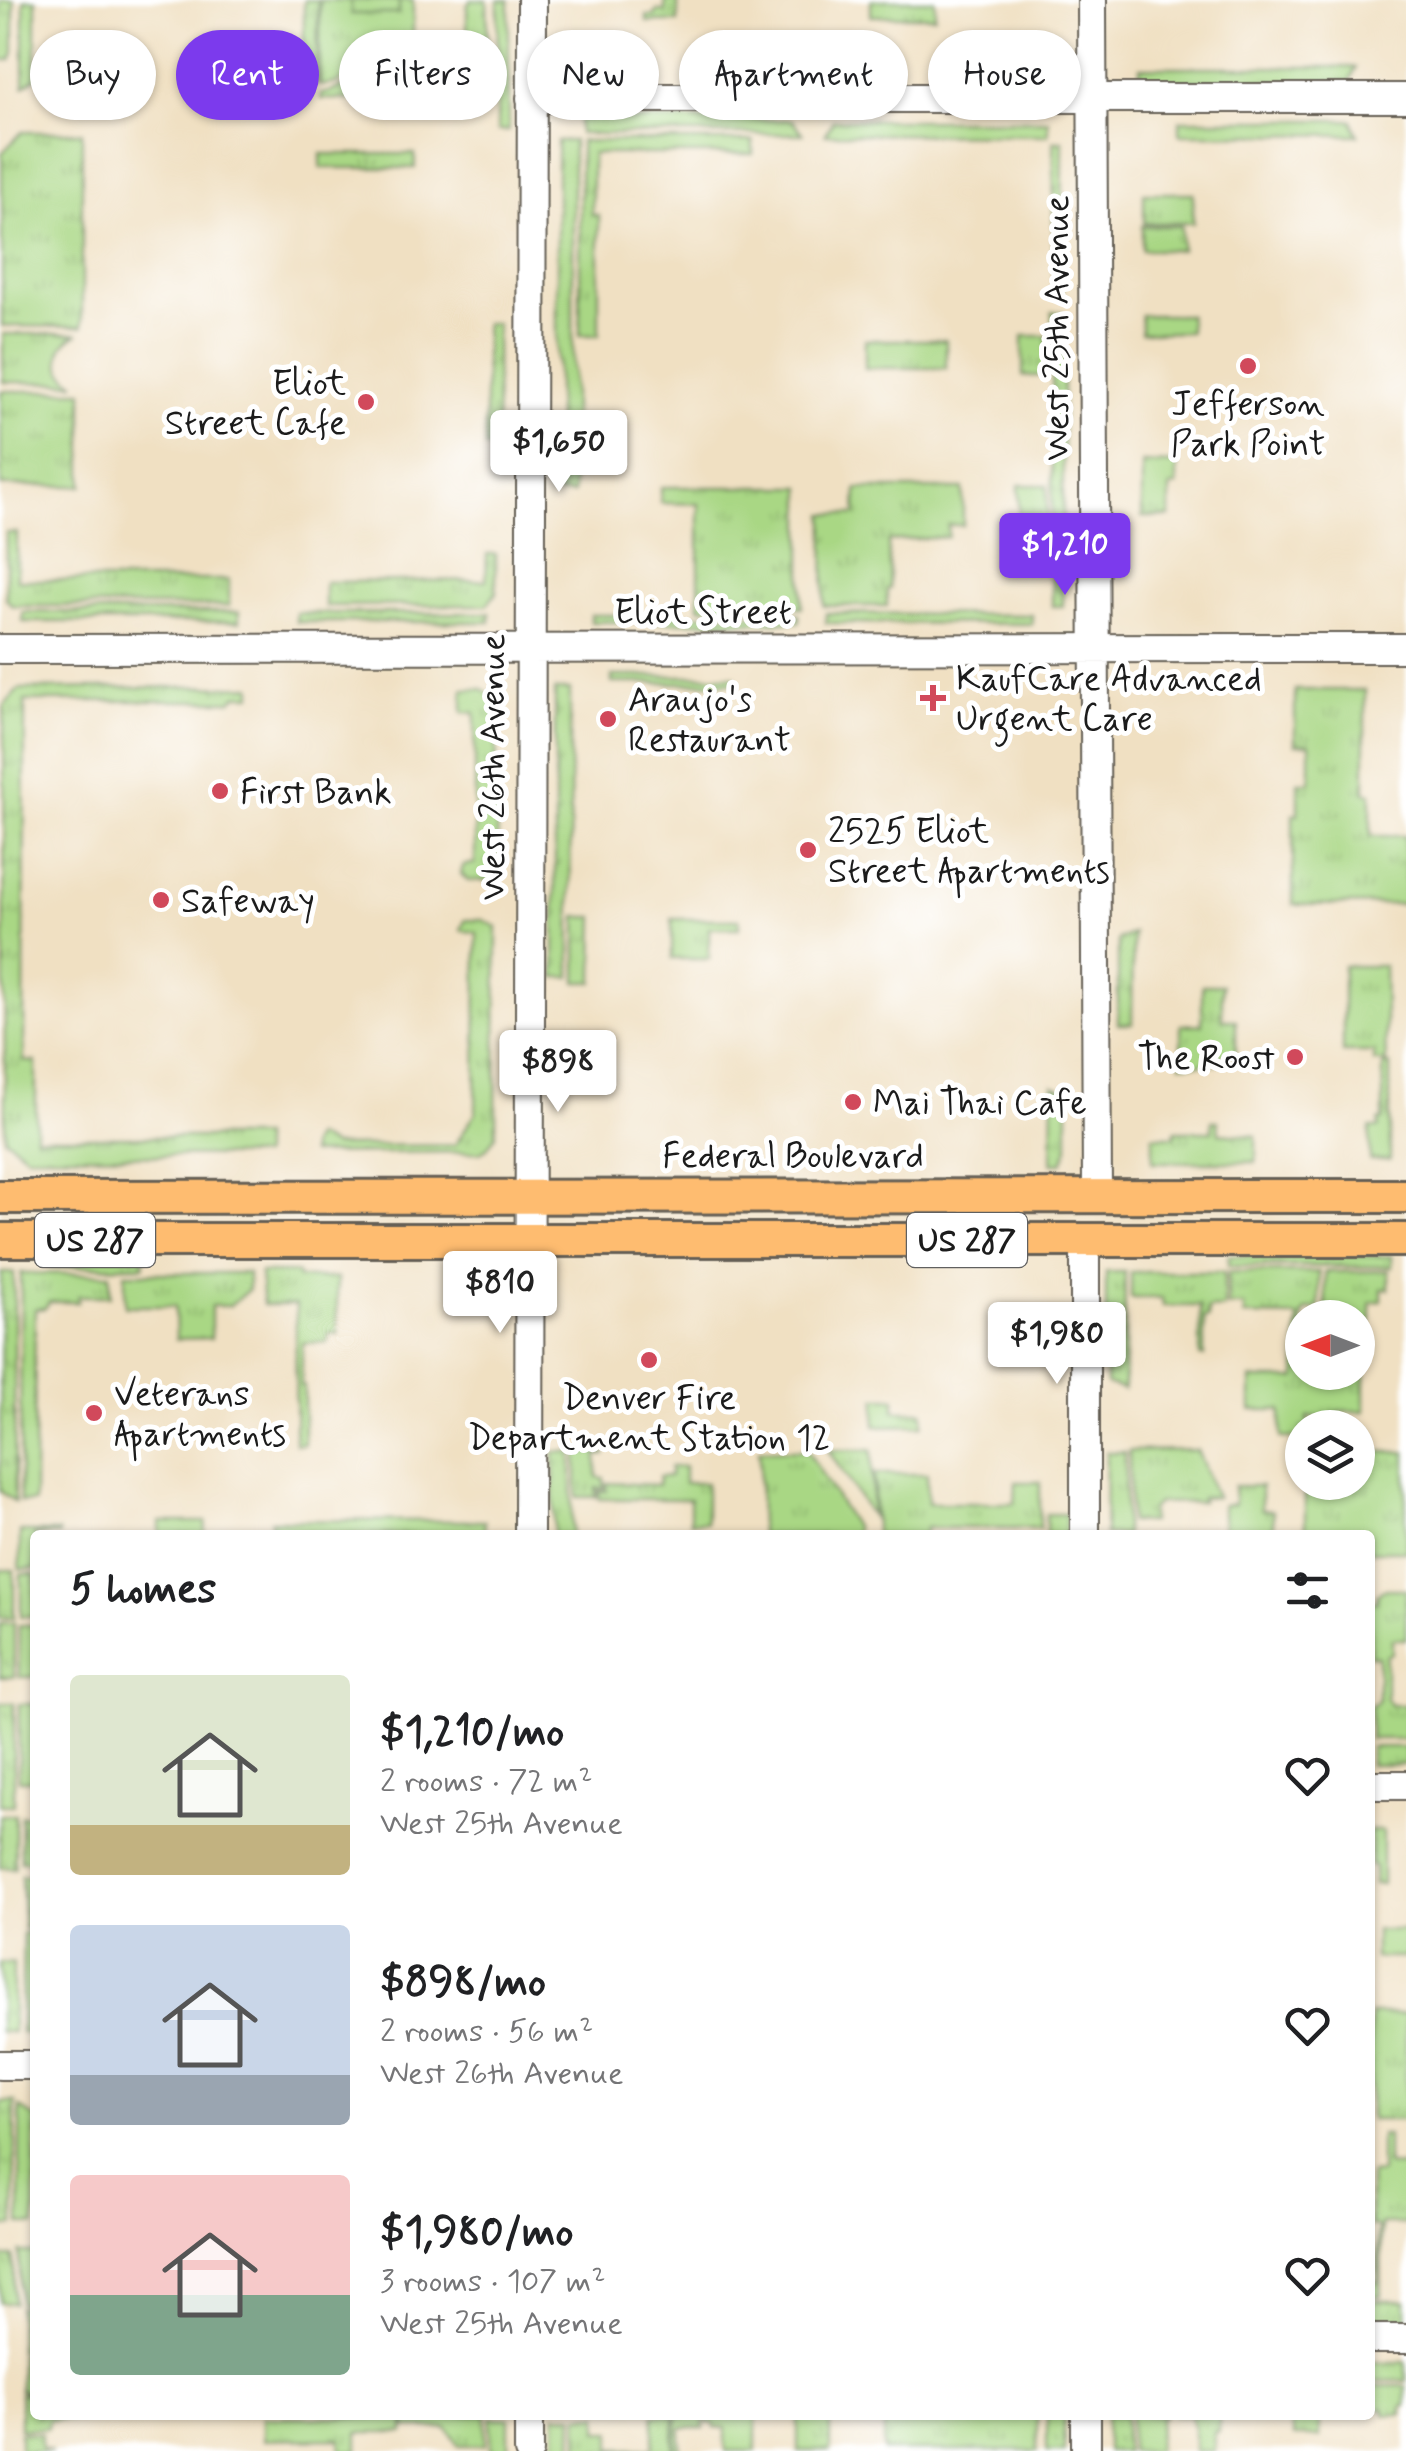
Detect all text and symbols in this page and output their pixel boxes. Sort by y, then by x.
chip: Buy [30,30,156,120]
chip: Rent [176,30,319,120]
chip: Filters [339,30,507,120]
chip: New [527,30,659,120]
chip: Apartment [679,30,908,120]
chip: House [928,30,1081,120]
street label: West 25th Avenue [1035,195,1081,461]
marker: Jefferson Park Point [1237,355,1259,377]
place label: Eliot Street Cafe [165,361,346,447]
place label: Jefferson Park Point [1171,382,1325,468]
marker: Eliot Street Cafe [355,391,377,413]
pin: $1,650 [478,410,640,495]
text: $1,650 [512,421,606,463]
pin: $1,210 [984,513,1146,598]
text: $1,210 [1021,524,1109,566]
street label: Eliot Street [614,590,792,636]
street label: West 26th Avenue [471,634,517,900]
place label: KaufCare Advanced Urgent Care [956,657,1262,747]
place label: Araujo's Restaurant [628,678,791,764]
marker: KaufCare Advanced Urgent Care [920,685,946,711]
marker: Araujo's Restaurant [597,708,619,730]
place label: First Bank [240,770,392,816]
marker: First Bank [209,780,231,802]
place label: 2525 Eliot Street Apartments [828,809,1110,899]
marker: 2525 Eliot Street Apartments [797,839,819,861]
place label: Safeway [181,879,315,925]
marker: Safeway [150,889,172,911]
pin: $898 [499,1030,617,1115]
place label: The Roost [1137,1036,1275,1082]
text: $898 [521,1041,595,1083]
marker: The Roost [1284,1046,1306,1068]
place label: Mai Thai Cafe [873,1081,1087,1127]
marker: Mai Thai Cafe [842,1091,864,1113]
street label: Federal Boulevard [662,1134,924,1180]
road number: US 287 [35,1213,155,1267]
road number: US 287 [907,1213,1027,1267]
pin: $810 [441,1251,559,1336]
text: $810 [465,1262,535,1304]
north arrow [1285,1300,1375,1390]
map controls [1285,1300,1375,1500]
pin: $1,980 [976,1302,1138,1387]
text: $1,980 [1010,1313,1104,1355]
marker: Denver Fire Department Station 12 [638,1349,660,1371]
place label: Veterans Apartments [114,1372,286,1462]
place label: Denver Fire Department Station 12 [468,1376,830,1462]
marker: Veterans Apartments [83,1402,105,1424]
button: layers [1285,1410,1375,1500]
text: 5 homes [70,1563,216,1618]
icon: filters [1280,1563,1335,1618]
text: $1,210/mo [380,1706,564,1761]
icon: home [150,1715,270,1835]
icon: heart [1280,1748,1335,1803]
text: 2 rooms · 72 m² [380,1761,593,1803]
text: West 25th Avenue [380,1803,623,1845]
text: $898/mo [380,1956,546,2011]
icon: home [150,1965,270,2085]
icon: heart [1280,1998,1335,2053]
text: 2 rooms · 56 m² [380,2011,593,2053]
text: West 26th Avenue [380,2053,624,2095]
text: $1,980/mo [380,2206,573,2261]
icon: home [150,2215,270,2335]
icon: heart [1280,2248,1335,2303]
text: 3 rooms · 107 m² [380,2261,605,2303]
text: West 25th Avenue [380,2303,623,2345]

